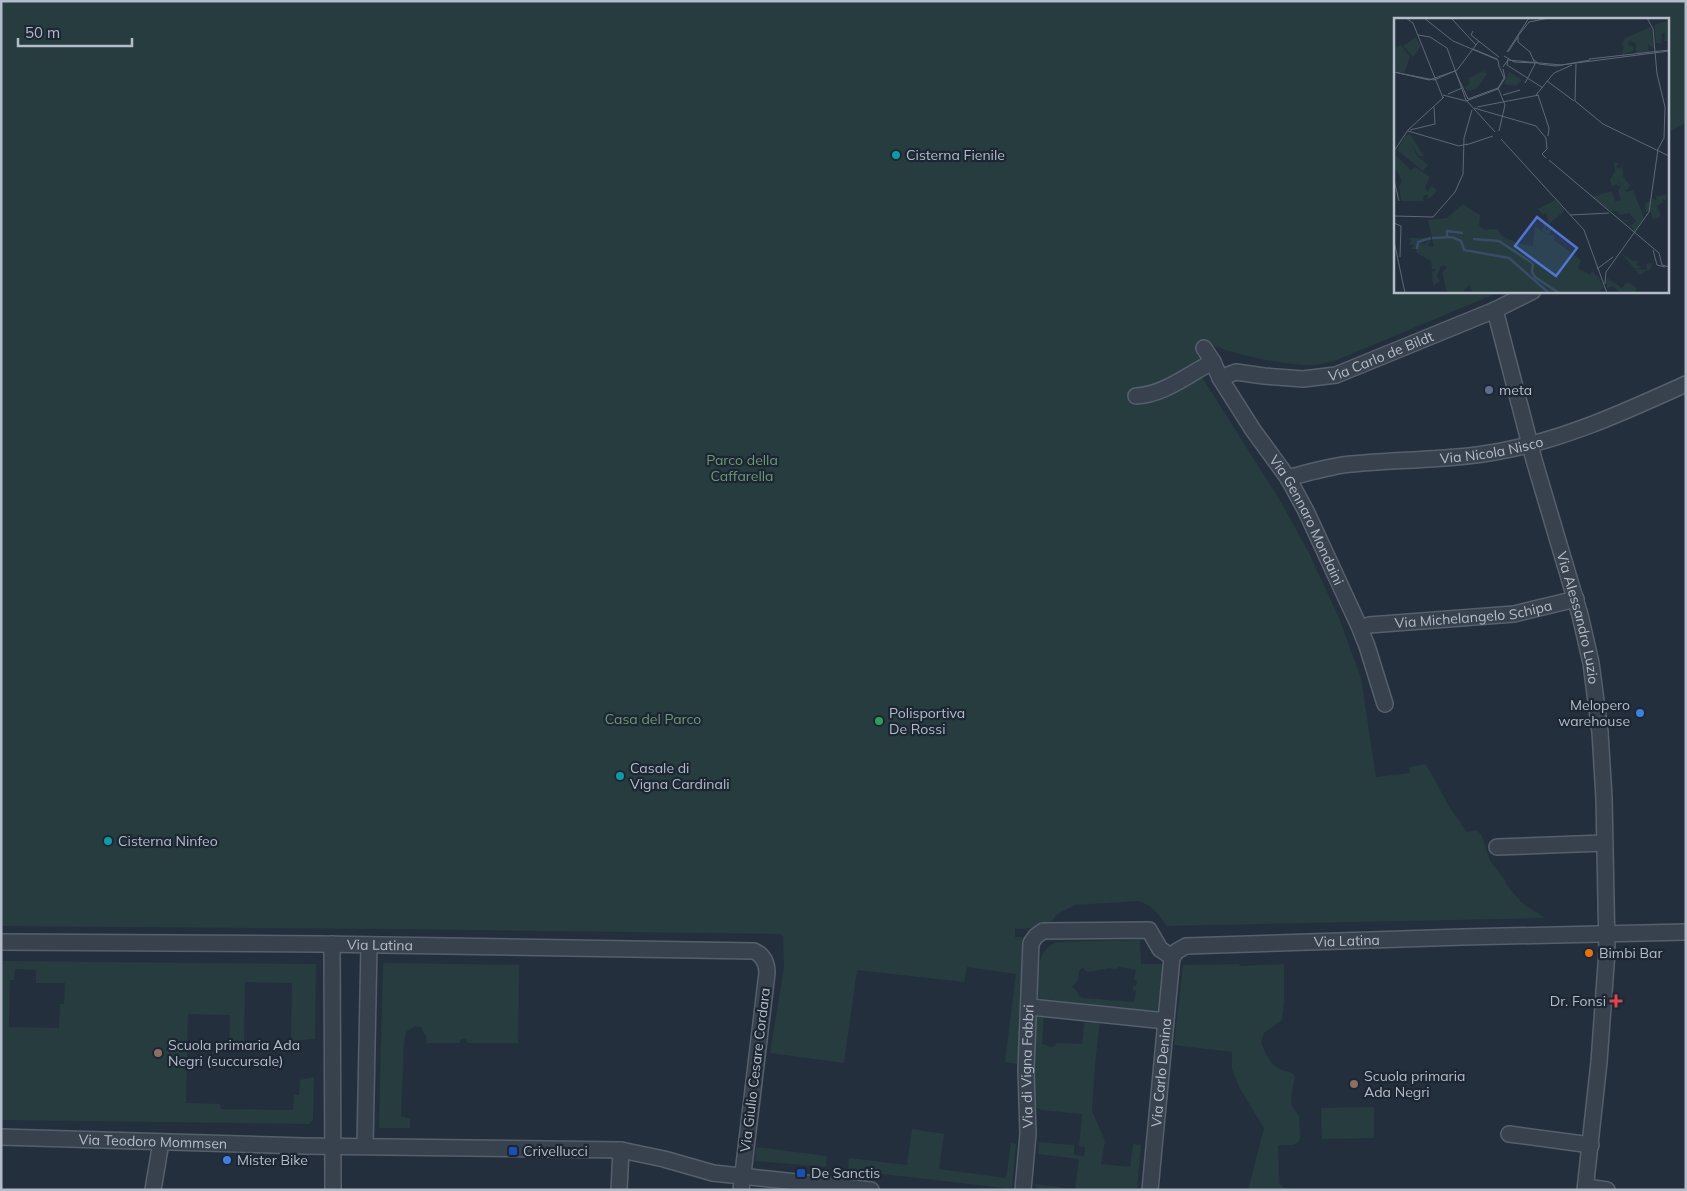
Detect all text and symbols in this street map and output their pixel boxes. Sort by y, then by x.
scale bar [18,15,131,47]
inset map [1394,18,1670,292]
text: 50 m [25,23,60,42]
place label: Cisterna Fienile [906,146,1005,164]
marker: Cisterna Fienile [890,149,902,161]
street label: Via Carlo de Bildt [1327,327,1436,385]
place label: meta [1499,381,1532,399]
marker: meta [1483,384,1495,396]
street label: Via Nicola Nisco [1439,432,1545,467]
park label: Parco della Caffarella [706,451,778,485]
street label: Via Gennaro Mondaini [1265,451,1348,588]
street label: Via Alessandro Luzio [1553,549,1603,685]
street label: Via Michelangelo Schipa [1394,596,1554,632]
place label: Melopero warehouse [1558,696,1630,730]
place label: Polisportiva De Rossi [889,704,965,738]
marker: Melopero warehouse [1634,707,1646,719]
park label: Casa del Parco [605,710,701,728]
marker: Polisportiva De Rossi [873,715,885,727]
place label: Casale di Vigna Cardinali [630,759,730,793]
marker: Casale di Vigna Cardinali [614,770,626,782]
place label: Cisterna Ninfeo [118,832,218,850]
marker: Cisterna Ninfeo [102,835,114,847]
street label: Via Latina [1313,931,1380,951]
street label: Via Latina [347,935,413,954]
place label: Bimbi Bar [1599,944,1663,962]
marker: Bimbi Bar [1583,947,1595,959]
street label: Via Giulio Cesare Cordara [736,987,774,1153]
place label: Dr. Fonsi [1550,992,1606,1010]
marker: Dr. Fonsi [1610,995,1622,1007]
street label: Via di Vigna Fabbri [1017,1004,1038,1128]
street label: Via Carlo Denina [1147,1017,1175,1128]
place label: Scuola primaria Ada Negri (succursale) [168,1036,300,1070]
marker: Scuola primaria Ada Negri (succursale) [152,1047,164,1059]
place label: Scuola primaria Ada Negri [1364,1067,1465,1101]
marker: Scuola primaria Ada Negri [1348,1078,1360,1090]
street label: Via Teodoro Mommsen [78,1130,228,1153]
place label: Crivellucci [523,1142,588,1160]
marker: Crivellucci [507,1145,519,1157]
place label: Mister Bike [237,1151,308,1169]
marker: Mister Bike [221,1154,233,1166]
place label: De Sanctis [811,1164,880,1182]
marker: De Sanctis [795,1167,807,1179]

